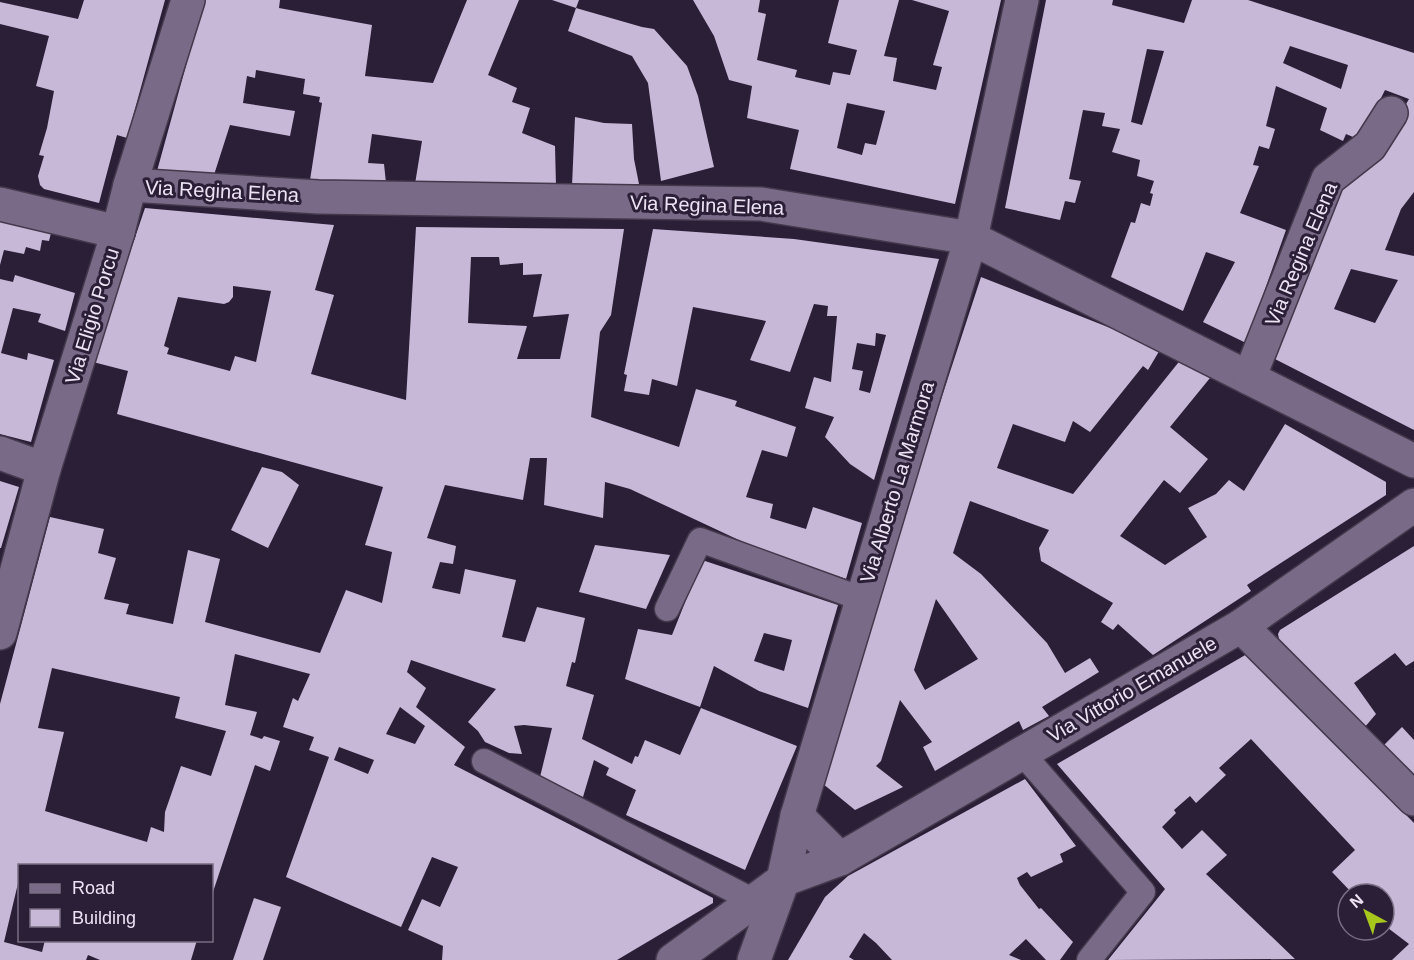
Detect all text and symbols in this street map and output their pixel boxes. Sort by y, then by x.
street label: Via Regina Elena [144,176,300,206]
street label: Via Regina Elena [1261,178,1342,329]
street label: Via Regina Elena [630,191,785,219]
street label: Via Eligio Porcu [61,245,123,387]
street label: Via Alberto La Marmora [856,378,938,586]
street label: Via Vittorio Emanuele [1044,632,1220,746]
legend [18,864,213,942]
text: Road [72,878,115,898]
north arrow [1336,882,1396,942]
text: N [1347,891,1366,911]
text: Building [72,908,136,928]

